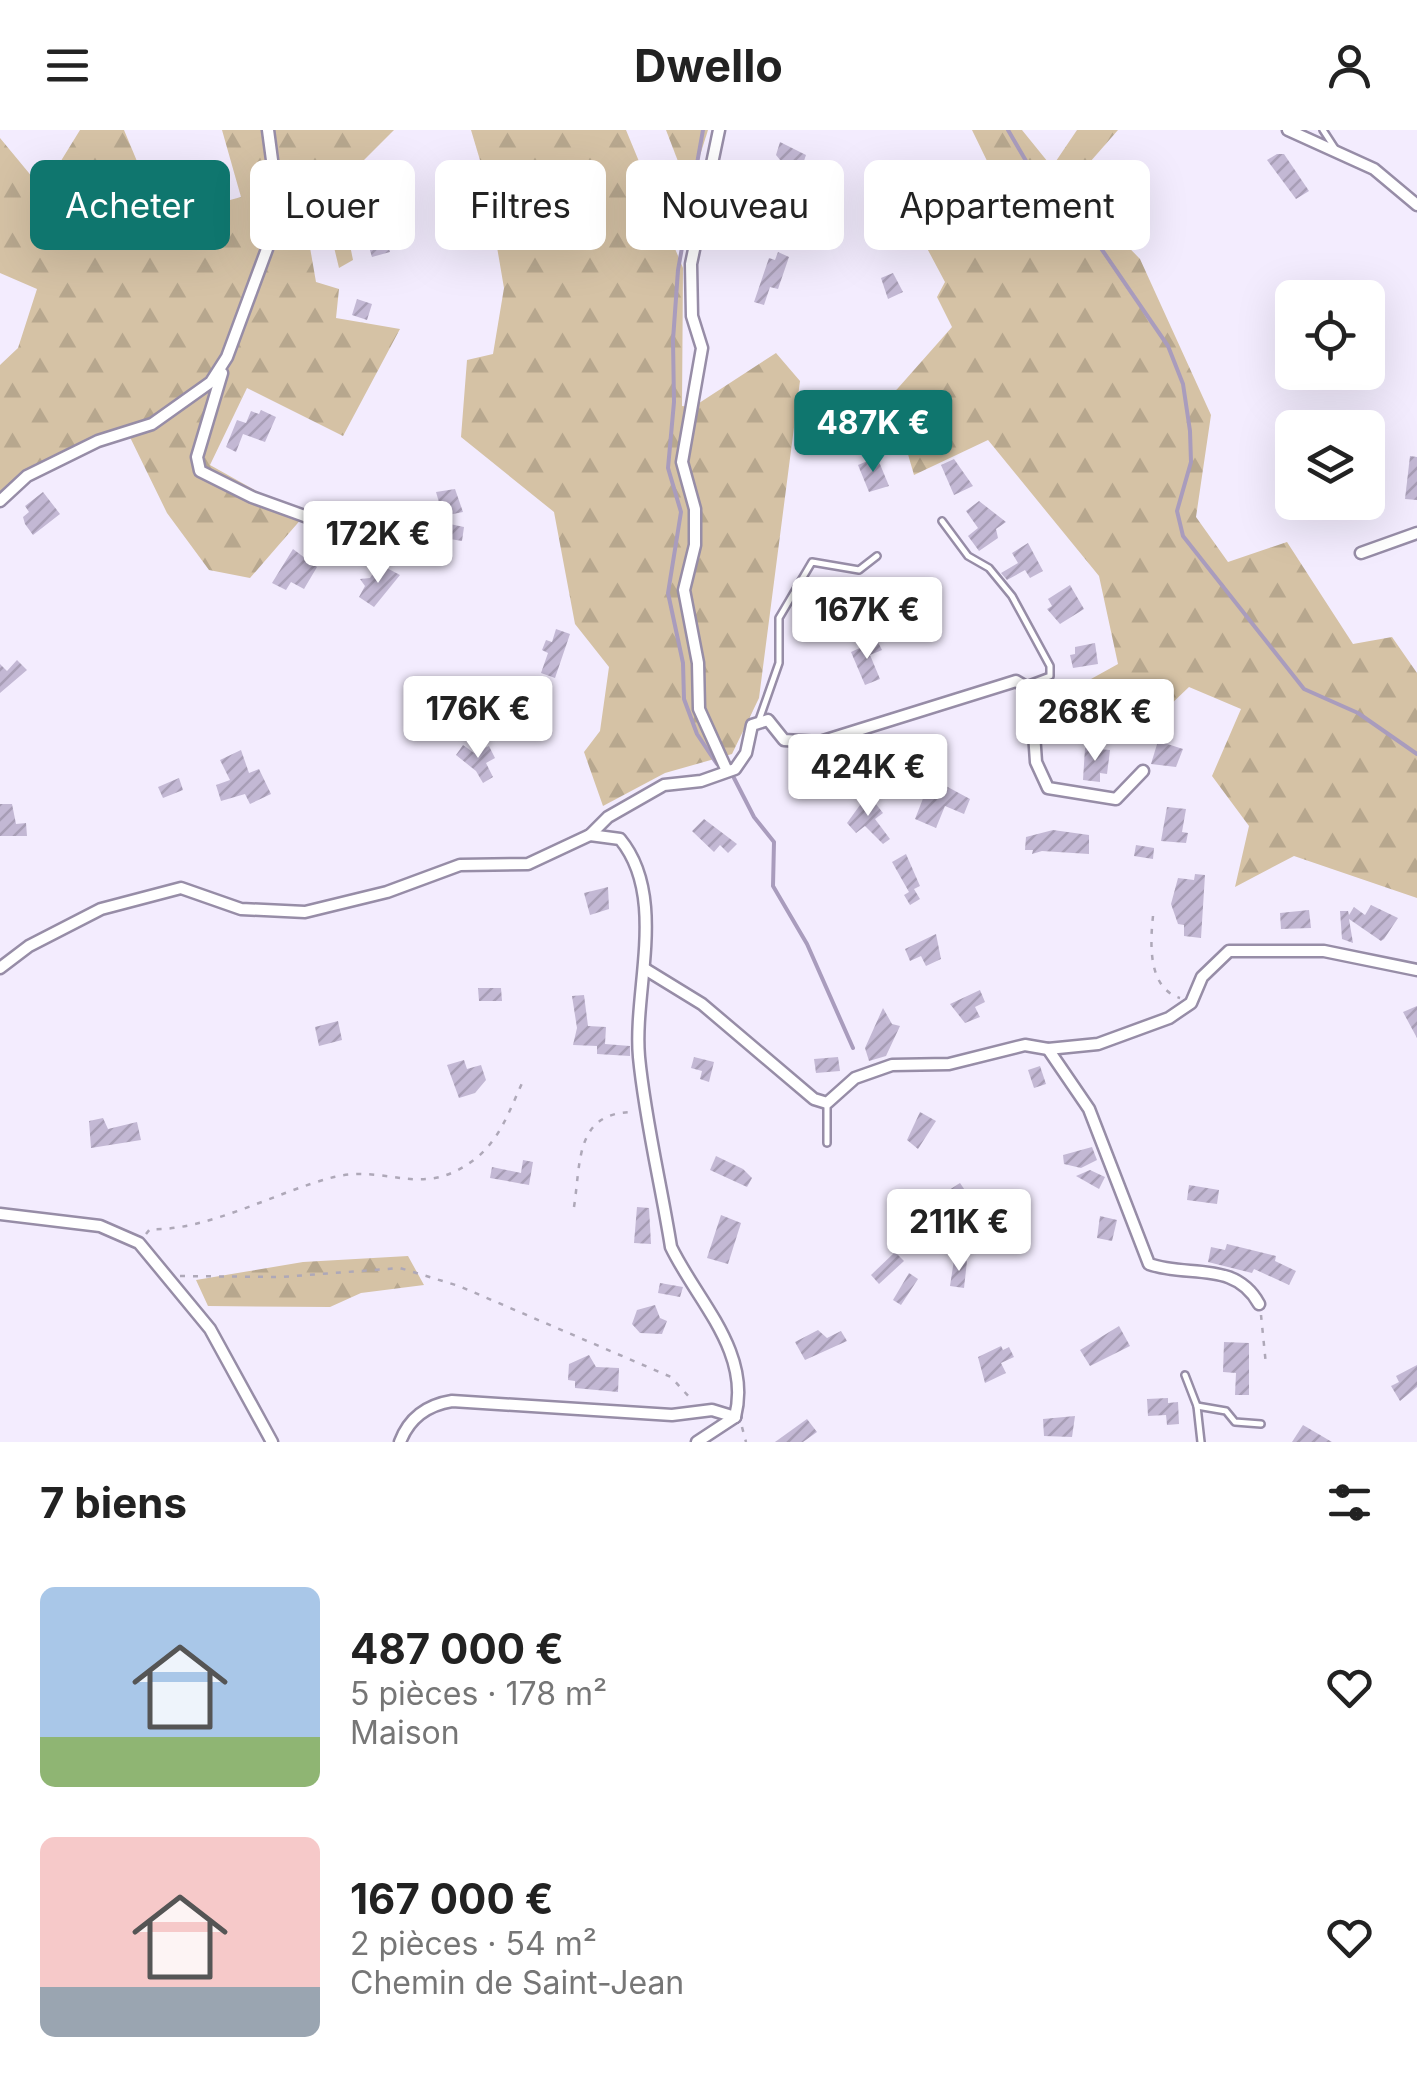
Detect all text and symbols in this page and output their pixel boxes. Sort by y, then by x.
icon: menu [40,38,95,93]
text: Dwello [634,38,783,93]
icon: person [1322,38,1377,93]
chip: Acheter [30,160,230,250]
chip: Louer [250,160,415,250]
chip: Filtres [435,160,606,250]
chip: Nouveau [626,160,844,250]
chip: Appartement [864,160,1150,250]
map controls [1275,280,1385,520]
button: locate [1275,280,1385,390]
pin: 487K € [792,390,954,475]
text: 487K € [816,403,930,442]
button: layers [1275,410,1385,520]
pin: 172K € [297,501,459,586]
text: 172K € [325,514,431,553]
pin: 167K € [786,577,948,662]
text: 167K € [814,590,920,629]
pin: 176K € [397,676,559,761]
pin: 268K € [1014,679,1176,764]
text: 176K € [425,689,531,728]
text: 268K € [1038,692,1152,731]
pin: 424K € [787,734,949,819]
text: 424K € [810,747,926,786]
pin: 211K € [878,1189,1040,1274]
text: 211K € [909,1202,1009,1241]
icon: filters [1322,1475,1377,1530]
text: 7 biens [40,1477,187,1528]
text: 487 000 € [350,1623,564,1674]
icon: home [120,1627,240,1747]
icon: heart [1322,1660,1377,1715]
text: 5 pièces · 178 m² [350,1674,607,1713]
text: Maison [350,1713,460,1752]
text: 167 000 € [350,1873,553,1924]
icon: home [120,1877,240,1997]
icon: heart [1322,1910,1377,1965]
text: 2 pièces · 54 m² [350,1924,597,1963]
text: Chemin de Saint-Jean [350,1963,684,2002]

